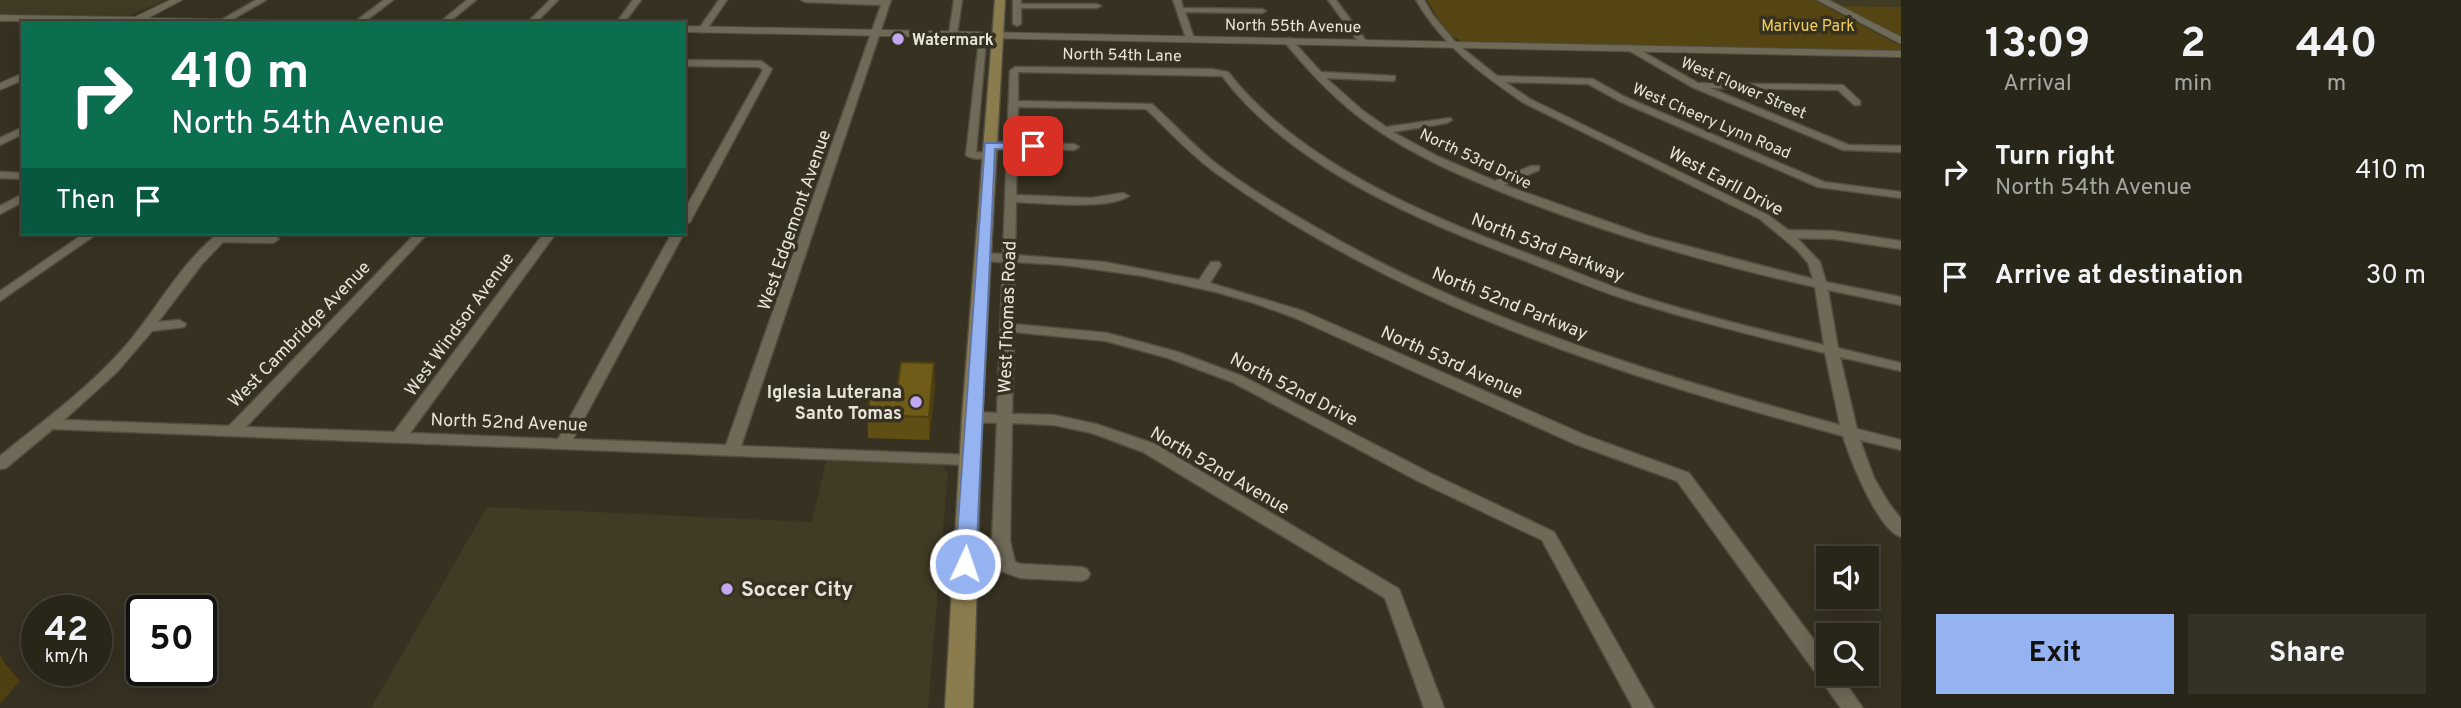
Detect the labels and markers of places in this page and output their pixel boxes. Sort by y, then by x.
marker: Watermark [890,31,906,47]
place label: Watermark [912,31,994,51]
pin [1003,116,1063,176]
place label: Iglesia Luterana Santo Tomas [767,382,902,426]
marker: Iglesia Luterana Santo Tomas [908,394,924,410]
place label: Soccer City [741,577,853,604]
marker: Soccer City [719,581,735,597]

